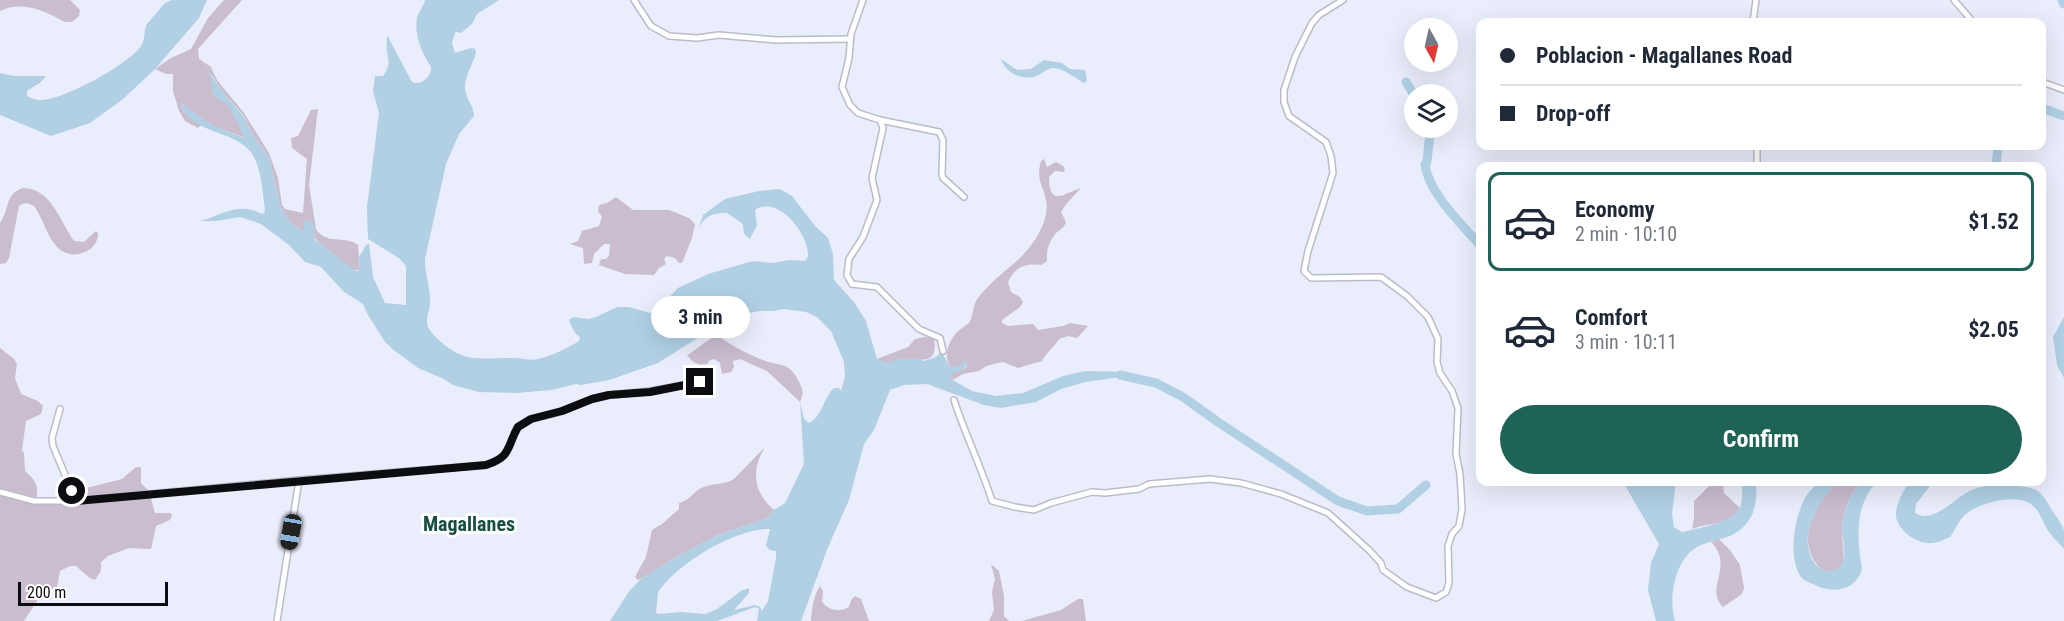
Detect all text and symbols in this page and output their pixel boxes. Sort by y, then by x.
north arrow [1404,18,1458,72]
map controls [1404,18,1458,138]
text: Poblacion - Magallanes Road [1536,43,1792,68]
button: layers [1404,84,1458,138]
text: Drop-off [1536,101,1610,126]
icon: car [1503,195,1557,249]
text: Economy [1575,197,1655,222]
text: $1.52 [1968,209,2019,234]
text: 2 min · 10:10 [1575,222,1677,246]
callout: 3 min [650,295,750,337]
icon: car [1503,303,1557,357]
text: 3 min [678,305,723,329]
text: Comfort [1575,305,1648,330]
text: $2.05 [1968,317,2019,342]
text: 3 min · 10:11 [1575,330,1677,354]
route end [686,368,713,395]
button: Confirm [1500,405,2022,474]
route start [58,477,85,504]
district label: Magallanes [423,512,515,536]
car [279,513,303,551]
scale bar [18,579,168,606]
text: 200 m [27,583,66,602]

